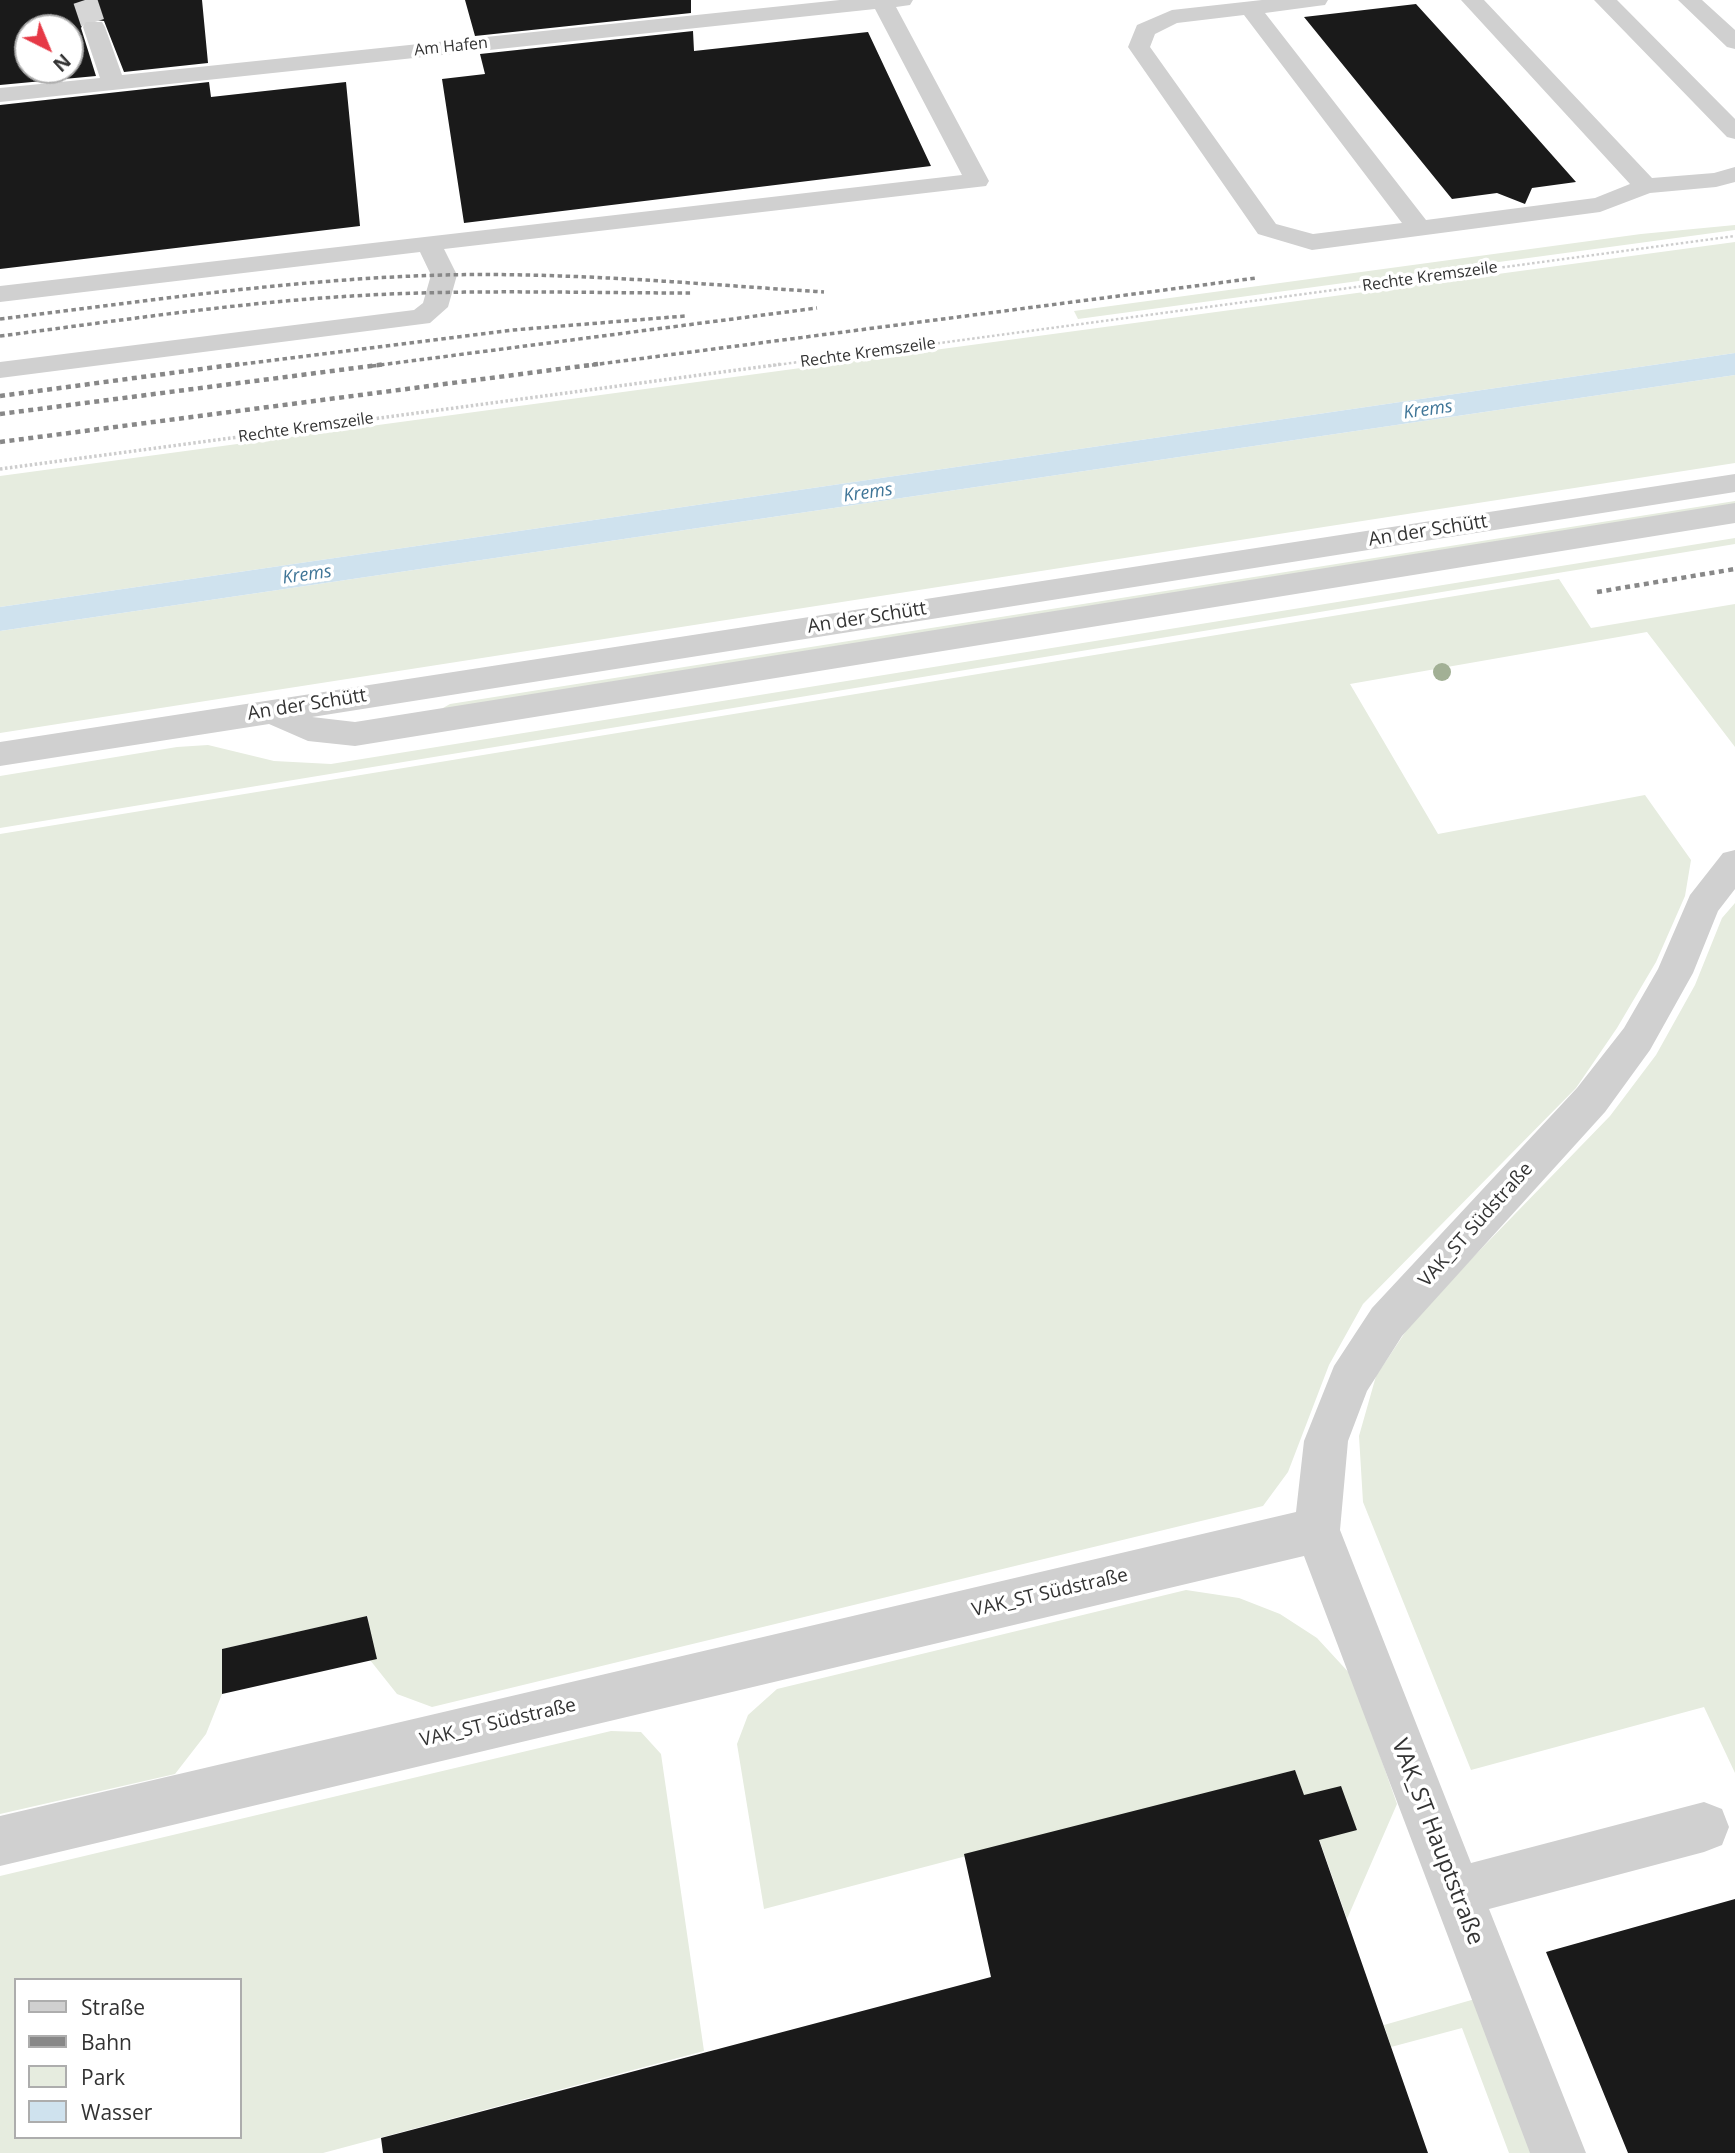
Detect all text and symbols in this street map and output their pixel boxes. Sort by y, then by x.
north arrow [14,14,84,84]
street label: Am Hafen [413,34,489,60]
text: N [47,48,76,78]
street label: Rechte Kremszeile [1361,258,1499,296]
street label: Rechte Kremszeile [799,334,937,372]
water label: Krems [1402,396,1454,424]
street label: Rechte Kremszeile [237,409,375,447]
water label: Krems [842,479,894,507]
street label: An der Schütt [1367,510,1489,552]
water label: Krems [281,561,333,589]
street label: An der Schütt [806,597,928,639]
street label: An der Schütt [246,684,368,726]
street label: VAK_ST Südstraße [1414,1158,1538,1292]
street label: VAK_ST Südstraße [970,1564,1130,1622]
street label: VAK_ST Südstraße [418,1694,578,1752]
street label: VAK_ST Hauptstraße [1385,1735,1489,1949]
legend [14,1978,242,2139]
text: Straße [81,1993,145,2021]
text: Bahn [81,2028,132,2056]
text: Park [81,2063,125,2091]
text: Wasser [81,2098,152,2126]

